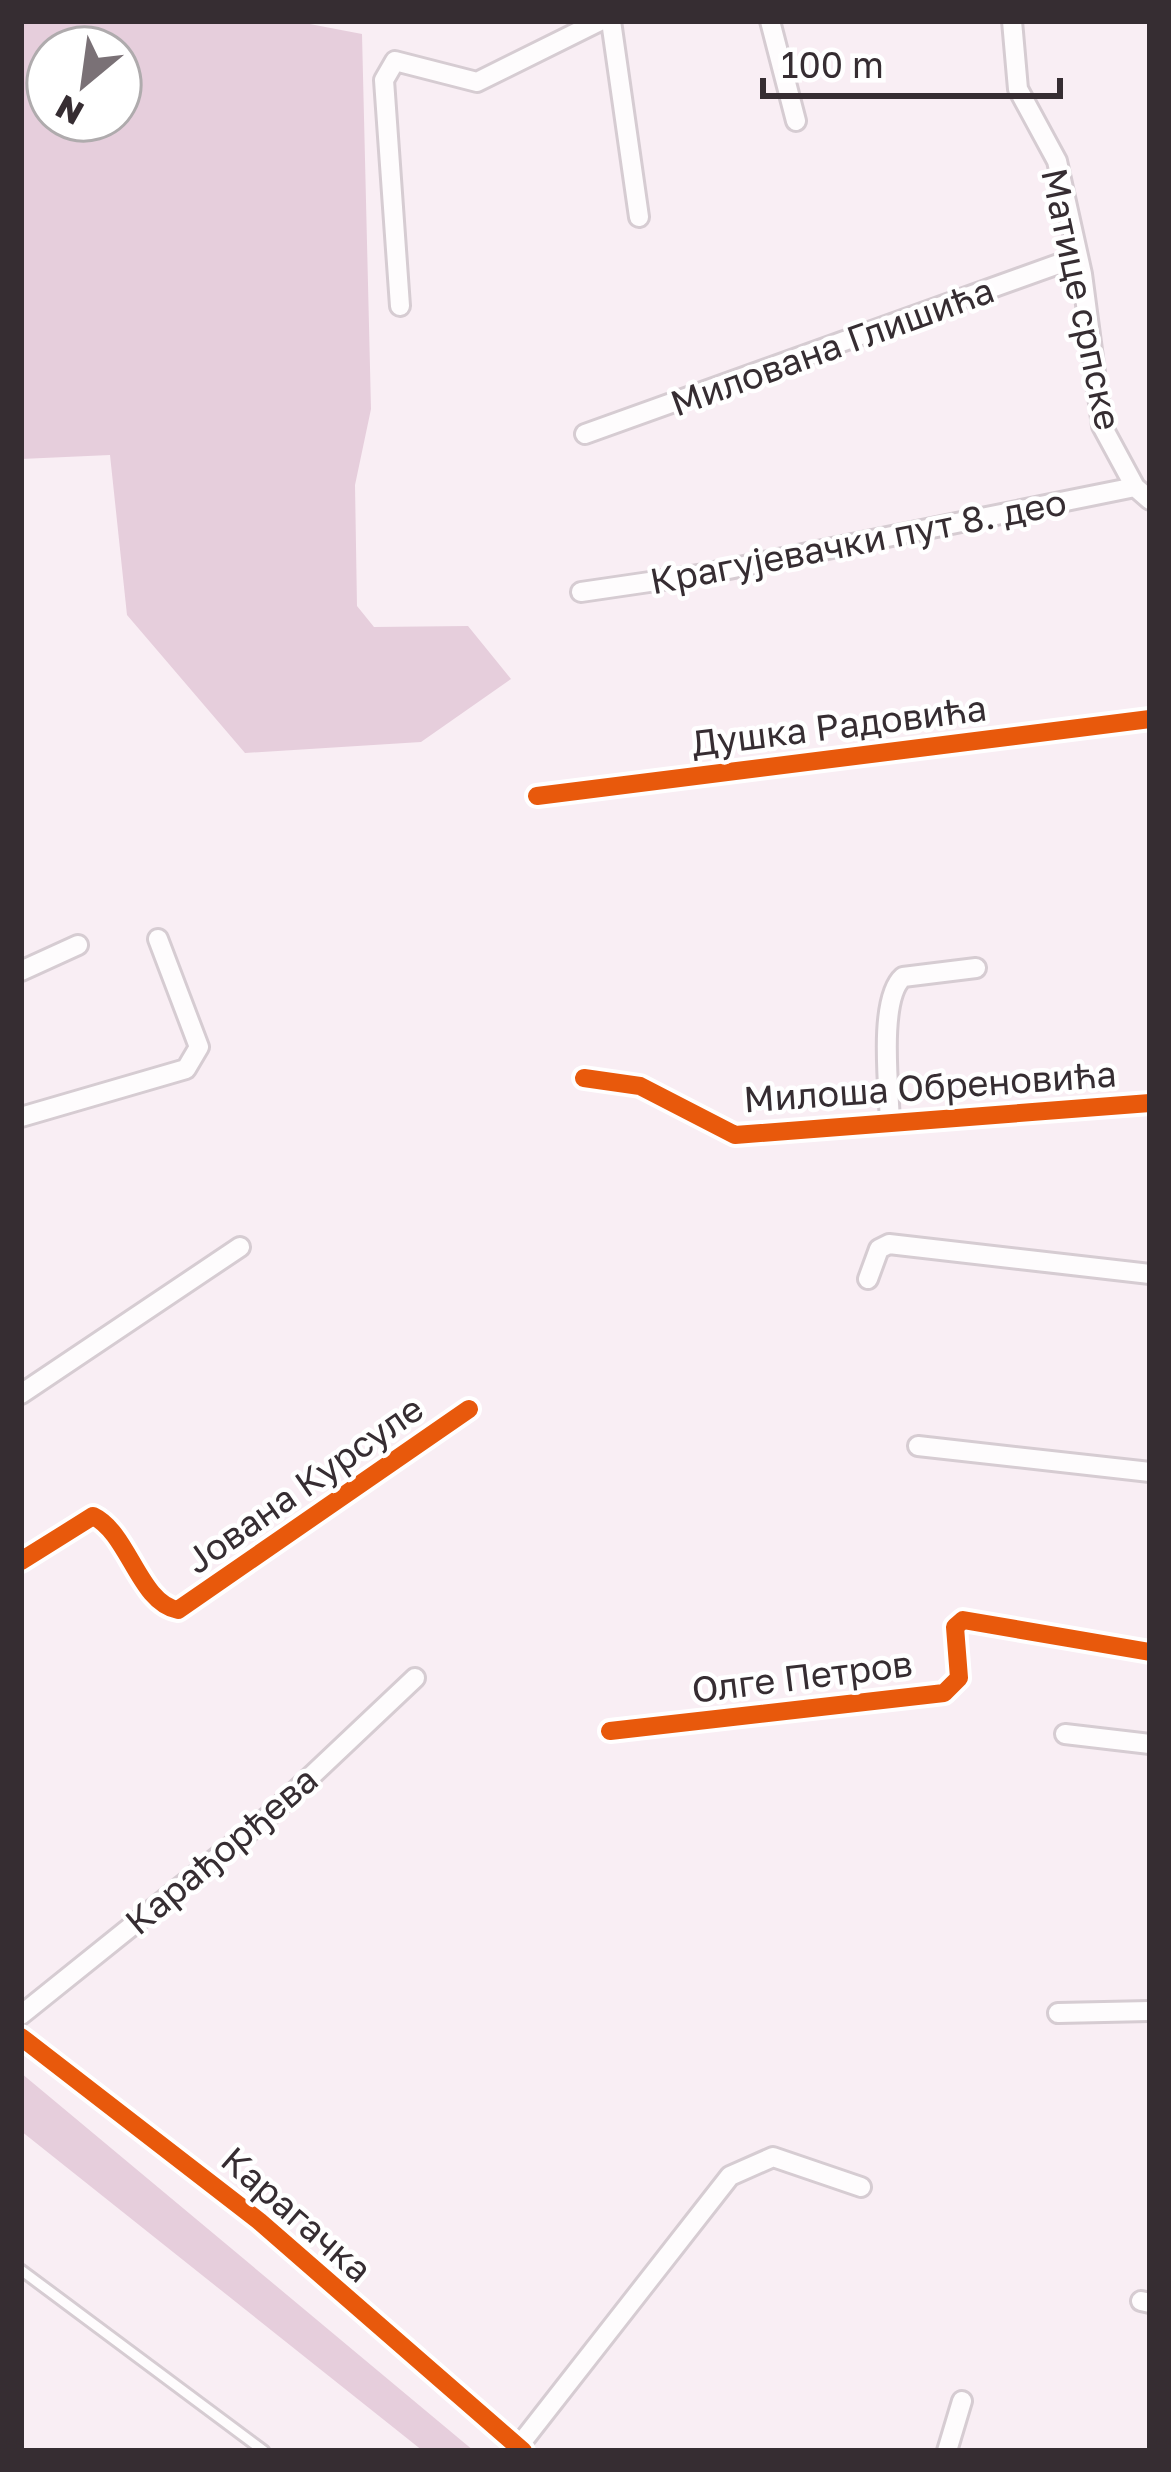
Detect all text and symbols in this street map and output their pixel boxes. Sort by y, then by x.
north arrow [24,24,144,144]
scale bar [763,24,1060,98]
text: 100 m [781,43,884,86]
text: N [49,88,90,134]
street label: Матице српске [1033,164,1131,434]
street label: Милована Глишића [665,268,999,424]
street label: Крагујевачки пут 8. део [646,480,1070,602]
street label: Душка Радовића [689,686,989,764]
street label: Милоша Обреновића [742,1052,1118,1120]
street label: Јована Курсуле [177,1386,431,1582]
street label: Олге Петров [689,1641,915,1711]
street label: Карађорђева [116,1757,326,1943]
street label: Карагачка [213,2137,381,2291]

